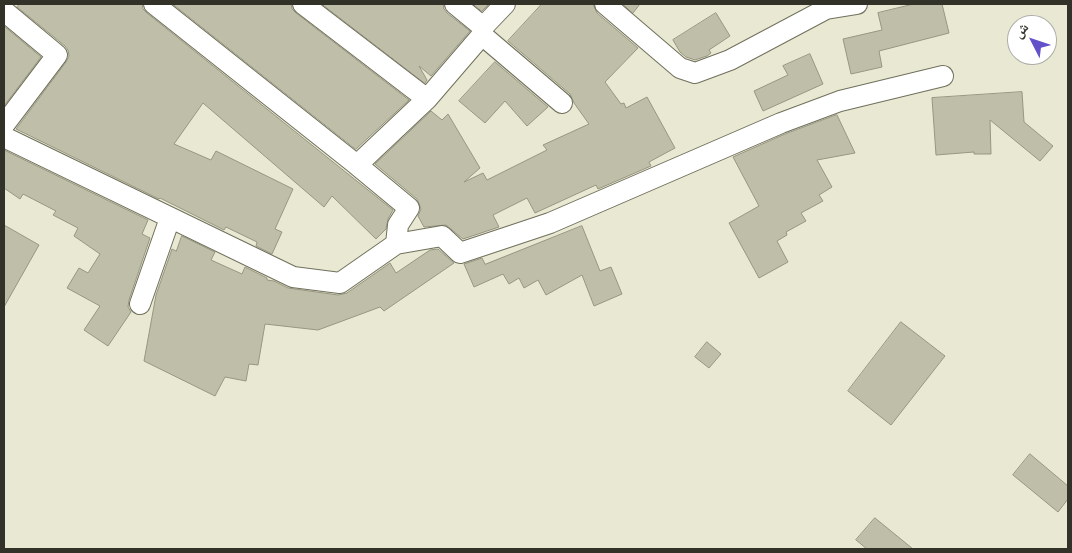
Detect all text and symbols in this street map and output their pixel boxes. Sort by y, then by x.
north arrow [1007,15,1057,65]
text: ش [1009,19,1033,42]

